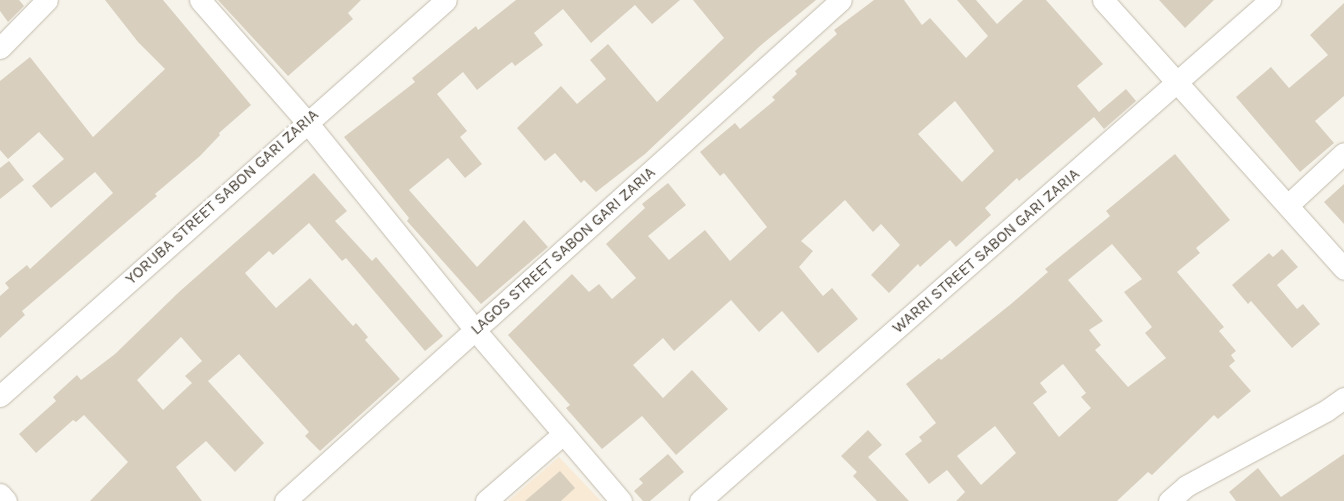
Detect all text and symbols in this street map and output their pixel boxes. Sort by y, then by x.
street label: YORUBA STREET SABON GARI ZARIA [122,105,322,289]
street label: LAGOS STREET SABON GARI ZARIA [467,163,659,339]
street label: WARRI STREET SABON GARI ZARIA [888,164,1084,338]

